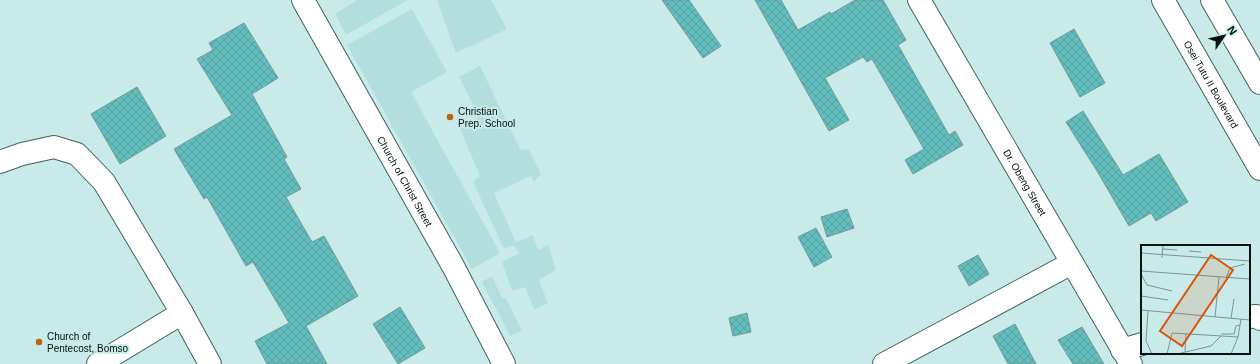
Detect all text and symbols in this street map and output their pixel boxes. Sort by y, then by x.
north arrow [1204,16,1244,56]
text: N [1225,24,1240,37]
street label: Osei Tutu II Boulevard [1182,38,1241,130]
place label: Christian Prep. School [458,106,515,129]
marker: Christian Prep. School [445,112,455,122]
street label: Church of Christ Street [375,134,435,228]
street label: Dr. Obeng Street [1002,147,1049,218]
inset map [1141,245,1250,354]
place label: Church of Pentecost, Bomso [47,331,129,354]
marker: Church of Pentecost, Bomso [34,337,44,347]

